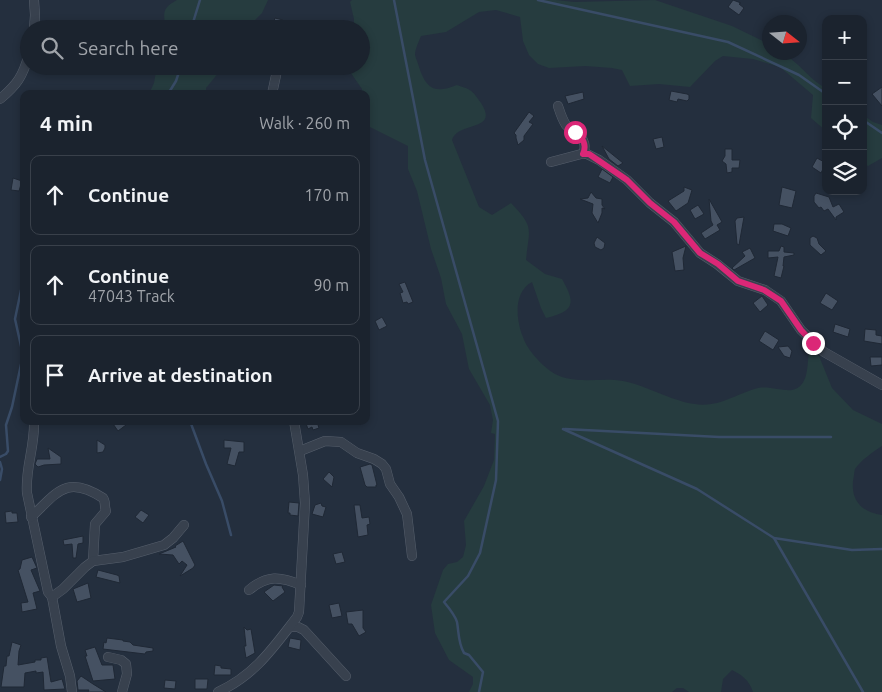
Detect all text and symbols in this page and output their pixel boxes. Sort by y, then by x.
north arrow [762,15,807,60]
map controls [822,15,867,195]
button: + [822,15,867,60]
search box [20,20,370,75]
icon: search [38,34,66,62]
text: Search here [78,37,178,59]
button: − [822,60,867,105]
button: locate [822,105,867,150]
text: 4 min [40,111,93,135]
text: Walk · 260 m [259,114,350,132]
route start [564,121,587,144]
button: layers [822,150,867,195]
icon: ahead [41,181,69,209]
text: Continue [88,184,169,206]
text: 170 m [304,186,349,204]
text: Continue [88,265,169,287]
icon: ahead [41,271,69,299]
text: 90 m [313,276,349,294]
text: 47043 Track [88,287,175,305]
route end [802,332,825,355]
icon: arrive [41,361,69,389]
text: Arrive at destination [88,364,273,386]

